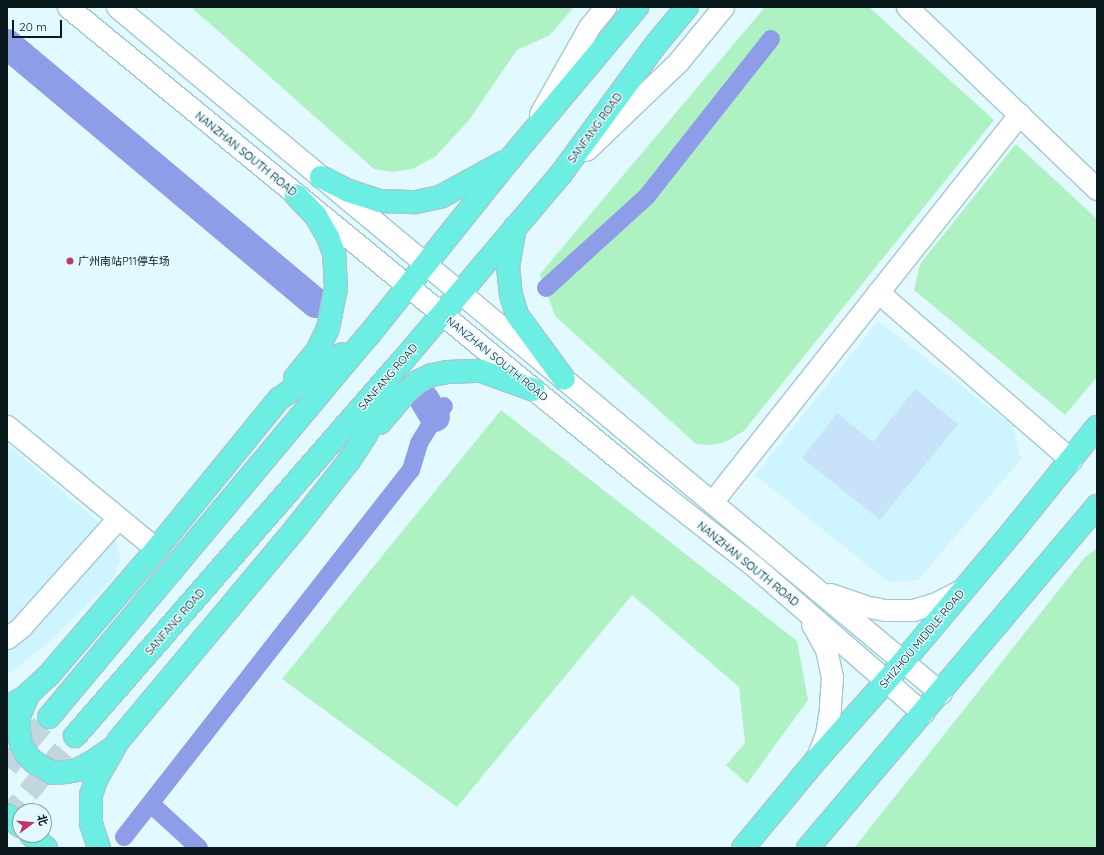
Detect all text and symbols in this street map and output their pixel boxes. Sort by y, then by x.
scale bar [14,12,64,38]
text: 20 m [19,19,47,34]
street label: SANFANG ROAD [565,90,625,166]
street label: NANZHAN SOUTH ROAD [193,109,299,199]
place label: 广州南站P11停车场 [78,254,170,268]
marker: 广州南站P11停车场 [65,256,75,266]
street label: NANZHAN SOUTH ROAD [444,314,550,404]
street label: SANFANG ROAD [356,341,420,413]
street label: NANZHAN SOUTH ROAD [695,519,801,609]
street label: SANFANG ROAD [143,586,207,658]
street label: SHIZHOU MIDDLE ROAD [877,587,967,691]
north arrow [12,803,52,843]
text: 北 [34,813,51,827]

